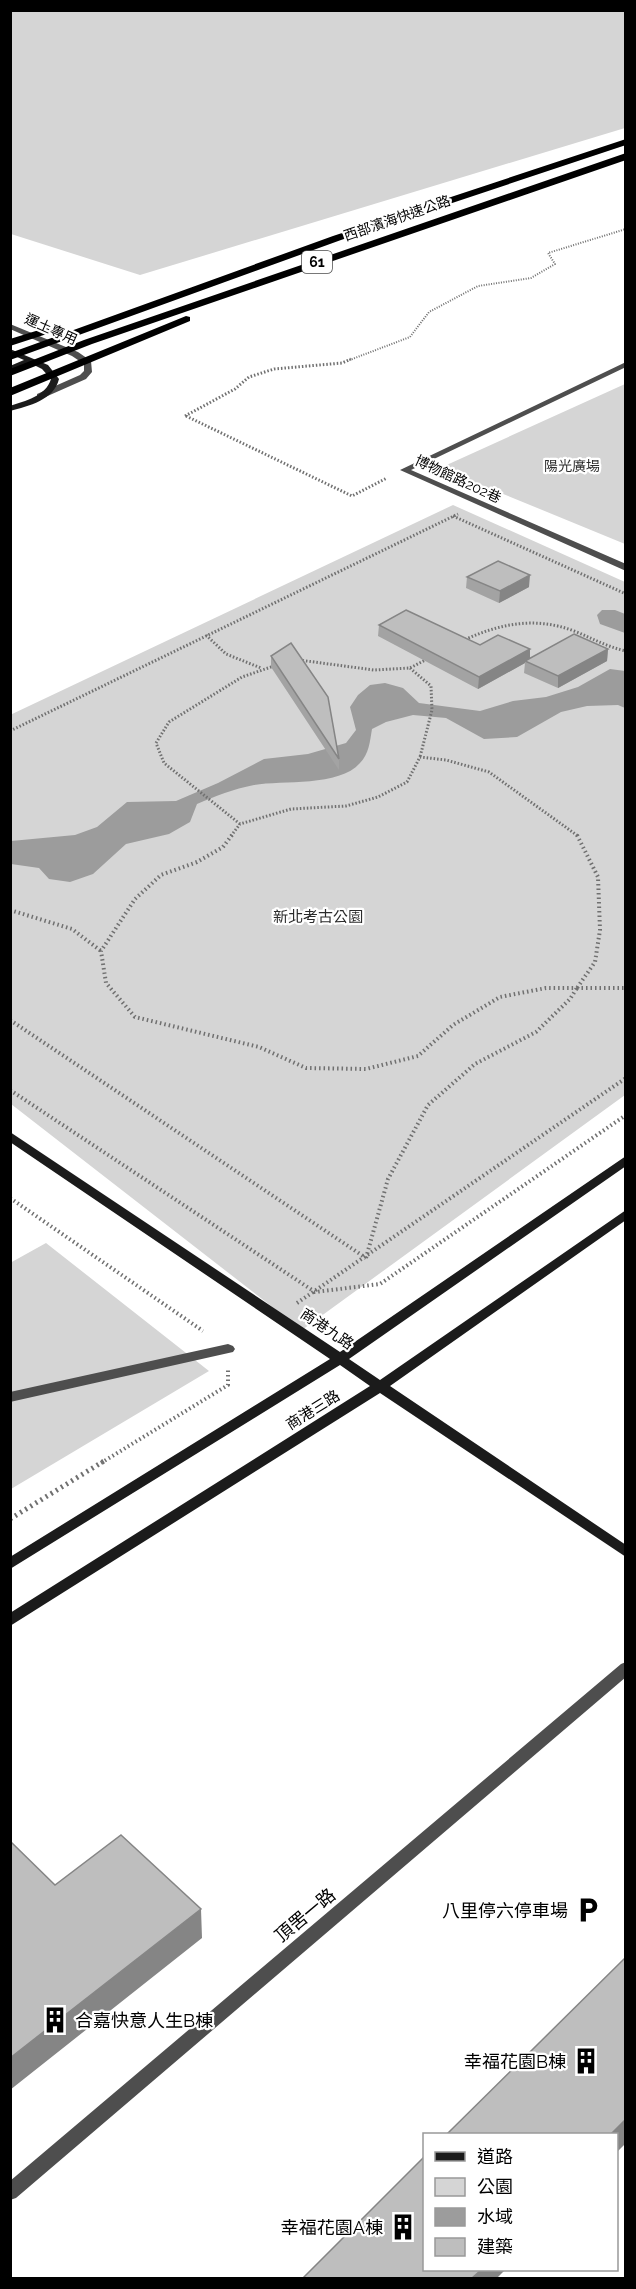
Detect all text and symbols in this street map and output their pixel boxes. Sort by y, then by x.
street label: 西部濱海快速公路 [341,192,453,244]
road number: 61 [302,251,332,273]
street label: 運土專用 [22,310,80,348]
street label: 博物館路202巷 [412,452,504,506]
park label: 陽光廣場 [544,458,600,474]
park label: 新北考古公園 [273,908,363,926]
street label: 商港九路 [297,1305,357,1353]
street label: 商港三路 [283,1386,343,1434]
street label: 頂罟一路 [271,1884,339,1946]
parking icon: 八里停六停車場 [573,1895,603,1925]
place label: 八里停六停車場 [442,1900,568,1921]
building icon: 合嘉快意人生B棟 [40,2005,70,2035]
place label: 合嘉快意人生B棟 [75,2010,213,2031]
building icon: 幸福花園B棟 [571,2046,601,2076]
place label: 幸福花園B棟 [464,2051,566,2072]
legend [423,2133,618,2271]
text: 道路 [477,2146,513,2167]
text: 公園 [477,2176,513,2197]
text: 水域 [477,2206,513,2227]
building icon: 幸福花園A棟 [388,2212,418,2242]
place label: 幸福花園A棟 [281,2217,383,2238]
text: 建築 [477,2236,513,2257]

